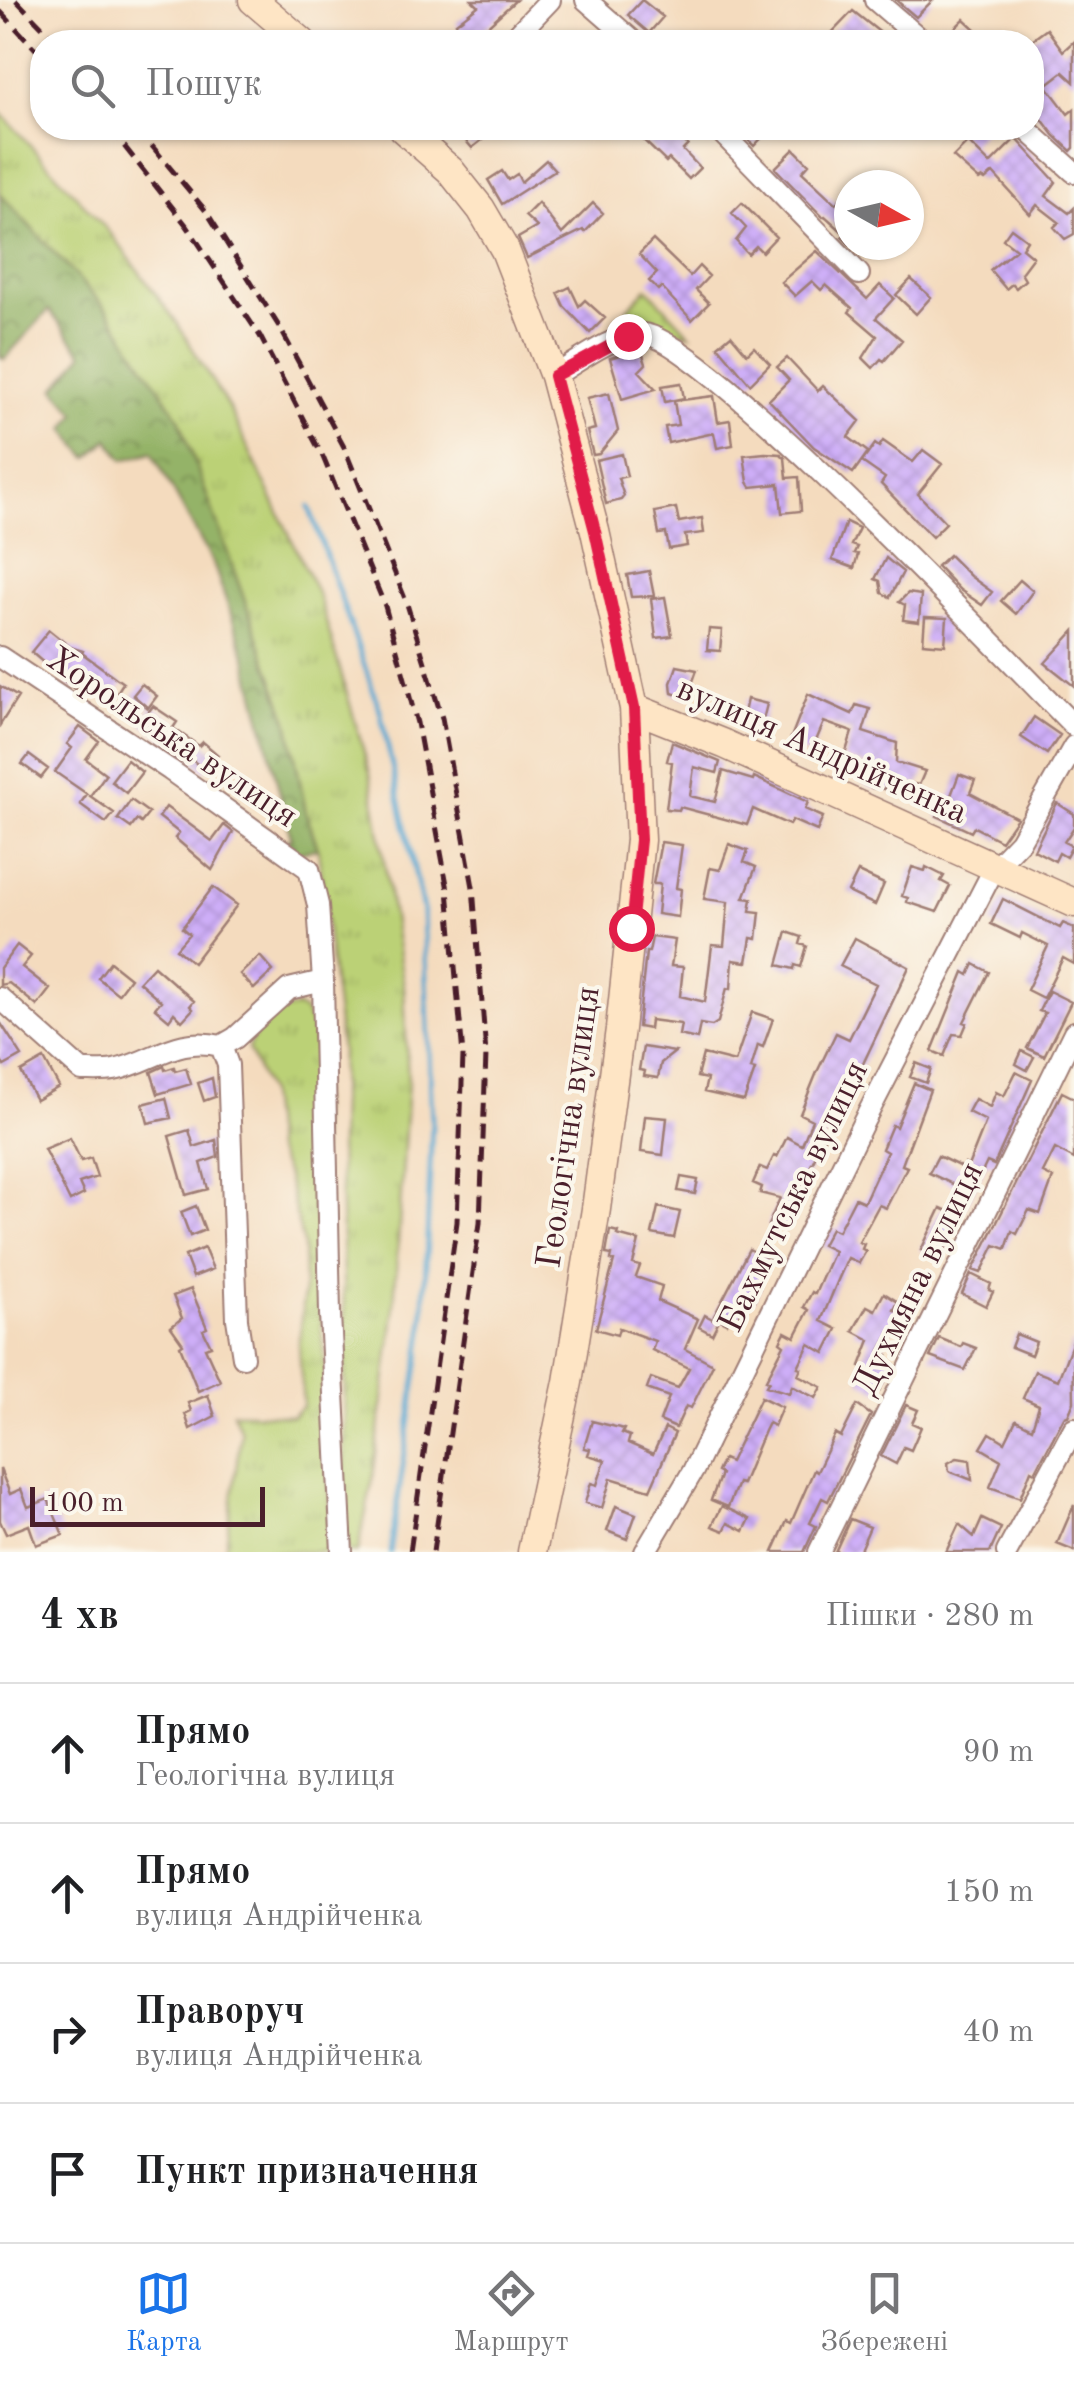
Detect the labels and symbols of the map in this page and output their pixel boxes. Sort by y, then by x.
north arrow [834,170,924,260]
route end [606,314,652,360]
street label: Хорольська вулиця [40,641,303,835]
street label: вулиця Андрійченка [671,671,973,831]
route start [609,906,655,952]
street label: Геологічна вулиця [532,984,607,1271]
street label: Бахмутська вулиця [713,1056,875,1338]
street label: Духмяна вулиця [848,1157,991,1401]
scale bar [30,1482,265,1526]

